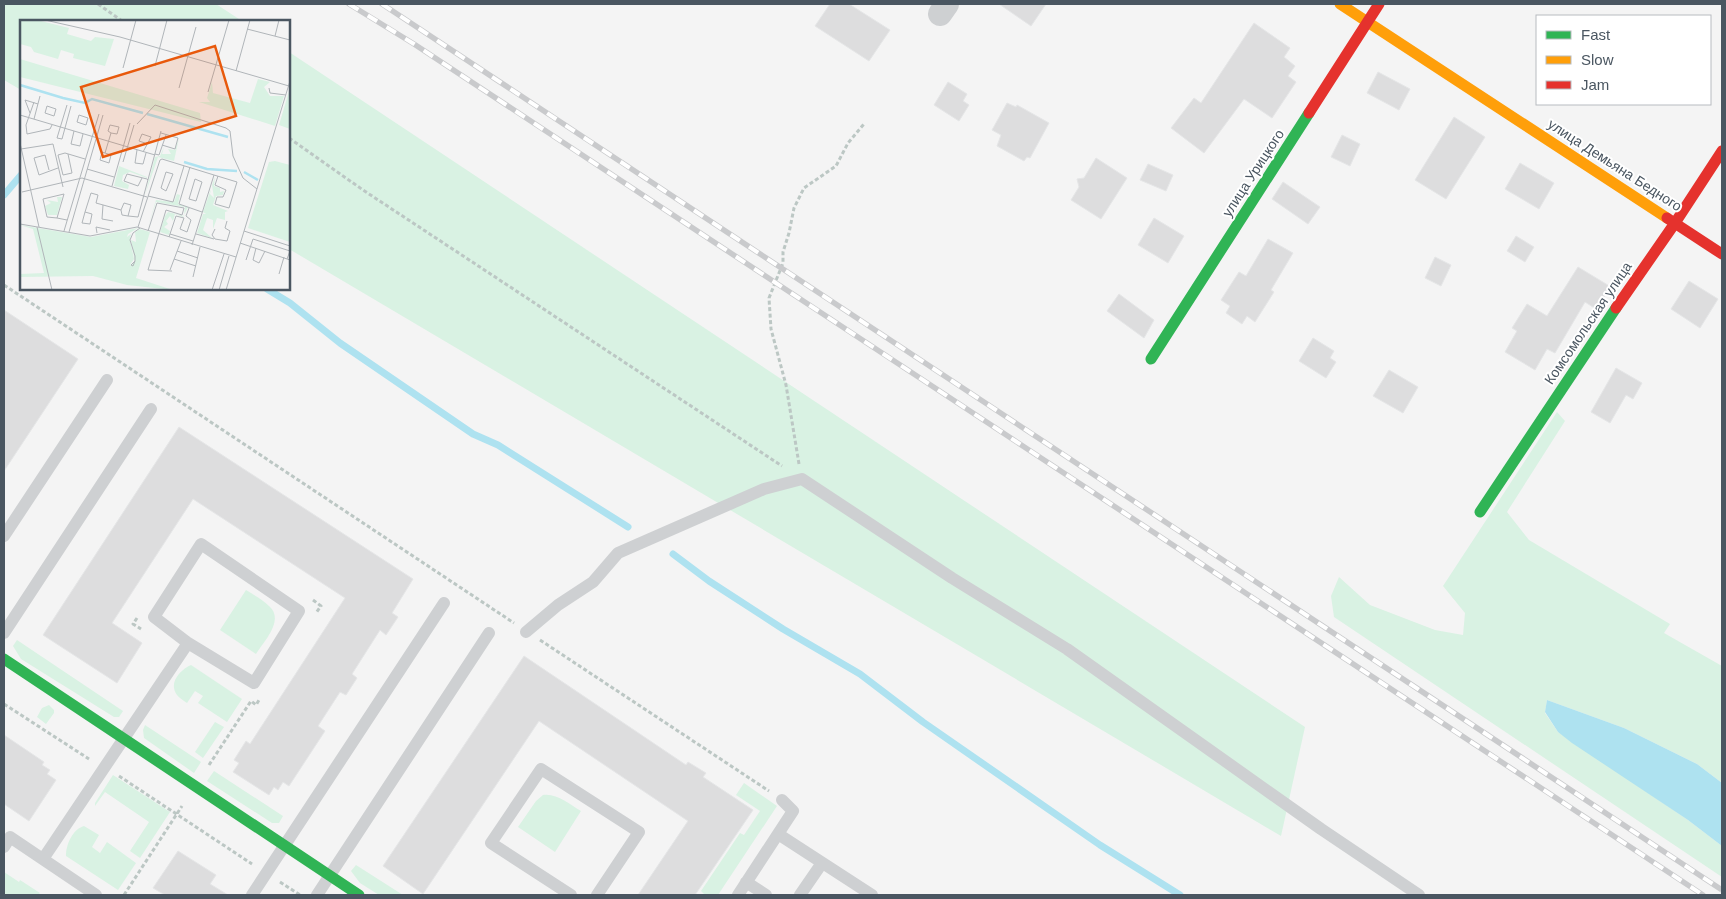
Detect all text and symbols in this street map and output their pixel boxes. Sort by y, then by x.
legend [1536,15,1711,105]
inset map [20,20,290,290]
text: Fast [1581,26,1611,43]
text: Slow [1581,51,1614,68]
text: Jam [1581,76,1609,93]
street label: улица Демьяна Бедного [1545,116,1685,214]
street label: улица Урицкого [1219,126,1287,220]
street label: Комсомольская улица [1541,259,1635,387]

